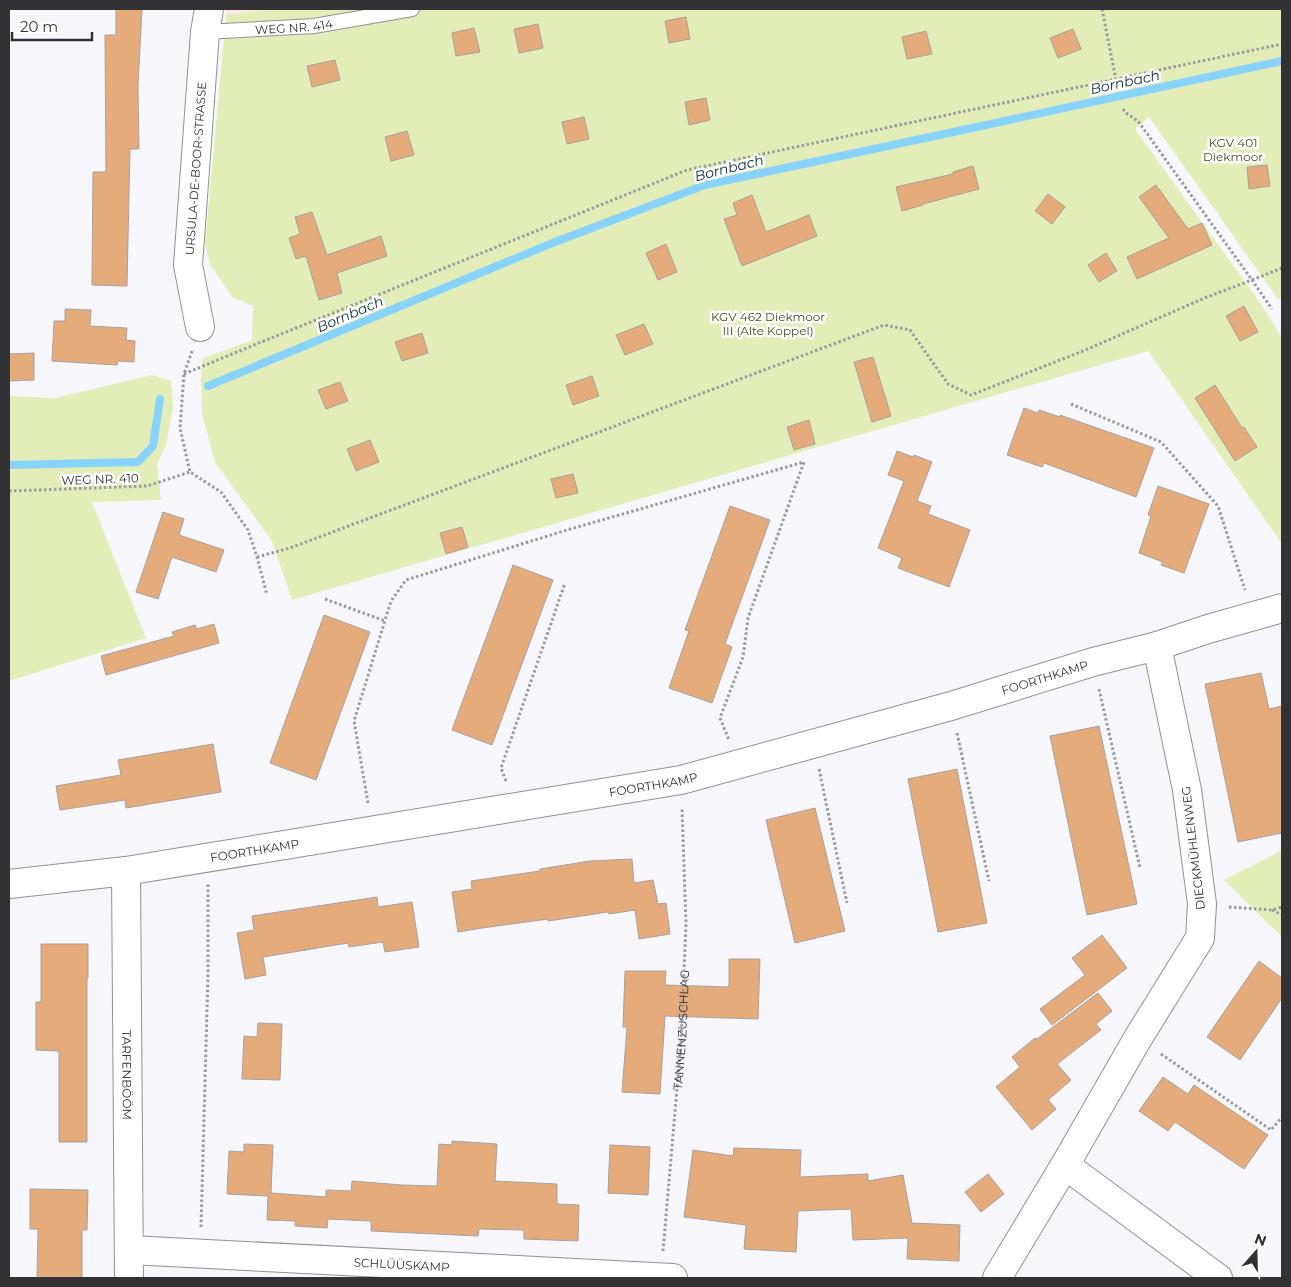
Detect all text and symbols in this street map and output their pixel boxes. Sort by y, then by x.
scale bar [12,10,92,42]
street label: WEG NR. 414 [255,15,334,37]
text: 20 m [20,17,58,36]
water label: Bornbach [1089,66,1161,98]
street label: URSULA-DE-BOOR-STRASSE [181,81,209,256]
park label: KGV 401 Diekmoor [1203,135,1263,164]
water label: Bornbach [693,151,765,185]
water label: Bornbach [314,292,386,336]
park label: KGV 462 Diekmoor III (Alte Koppel) [711,309,825,338]
street label: WEG NR. 410 [61,470,139,488]
street label: FOORTHKAMP [999,657,1090,697]
street label: FOORTHKAMP [608,768,699,799]
street label: DIECKMÜHLENWEG [1178,785,1208,911]
street label: FOORTHKAMP [209,835,300,865]
street label: TANNENZUSCHLAG [669,969,692,1090]
street label: TARFENBÖÖM [120,1030,135,1120]
north arrow [1231,1227,1281,1277]
text: N [1252,1229,1269,1250]
street label: SCHLÜÜSKAMP [353,1254,450,1274]

